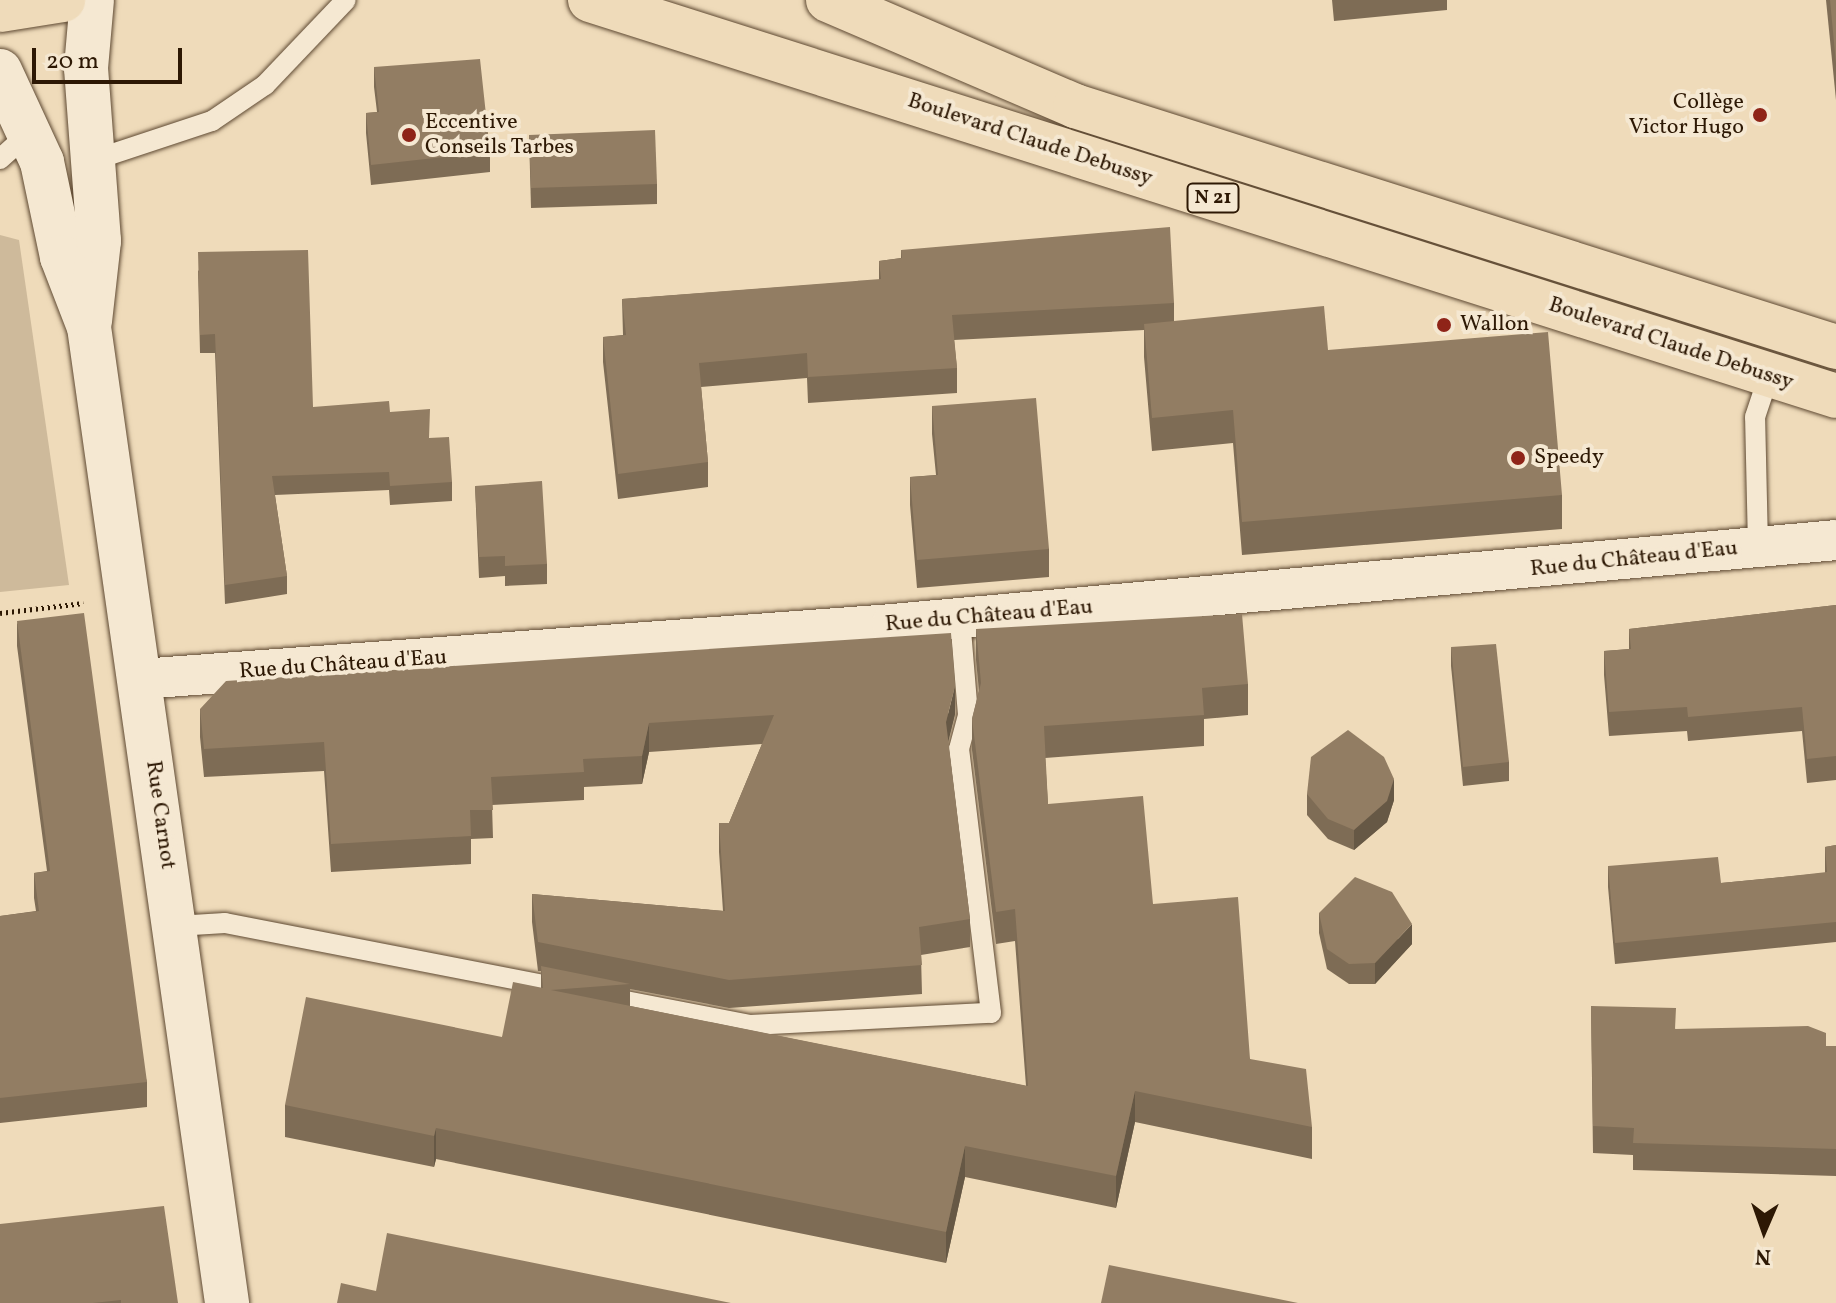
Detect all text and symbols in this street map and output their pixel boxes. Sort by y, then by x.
scale bar [36,32,186,82]
text: 20 m [46,45,99,79]
street label: Boulevard Claude Debussy [904,88,1156,192]
place label: Collège Victor Hugo [1629,89,1744,140]
marker: Collège Victor Hugo [1751,106,1769,124]
place label: Eccentive Conseils Tarbes [425,109,575,160]
marker: Eccentive Conseils Tarbes [400,126,418,144]
road number: N 21 [1185,182,1241,214]
street label: Boulevard Claude Debussy [1545,292,1797,396]
place label: Wallon [1460,312,1529,338]
marker: Wallon [1435,316,1453,334]
place label: Speedy [1534,445,1604,471]
marker: Speedy [1509,449,1527,467]
street label: Rue du Château d'Eau [1529,535,1739,583]
street label: Rue du Château d'Eau [884,594,1094,638]
street label: Rue du Château d'Eau [238,645,448,685]
street label: Rue Carnot [139,759,181,871]
north arrow [1724,1191,1804,1271]
text: N [1755,1240,1772,1271]

